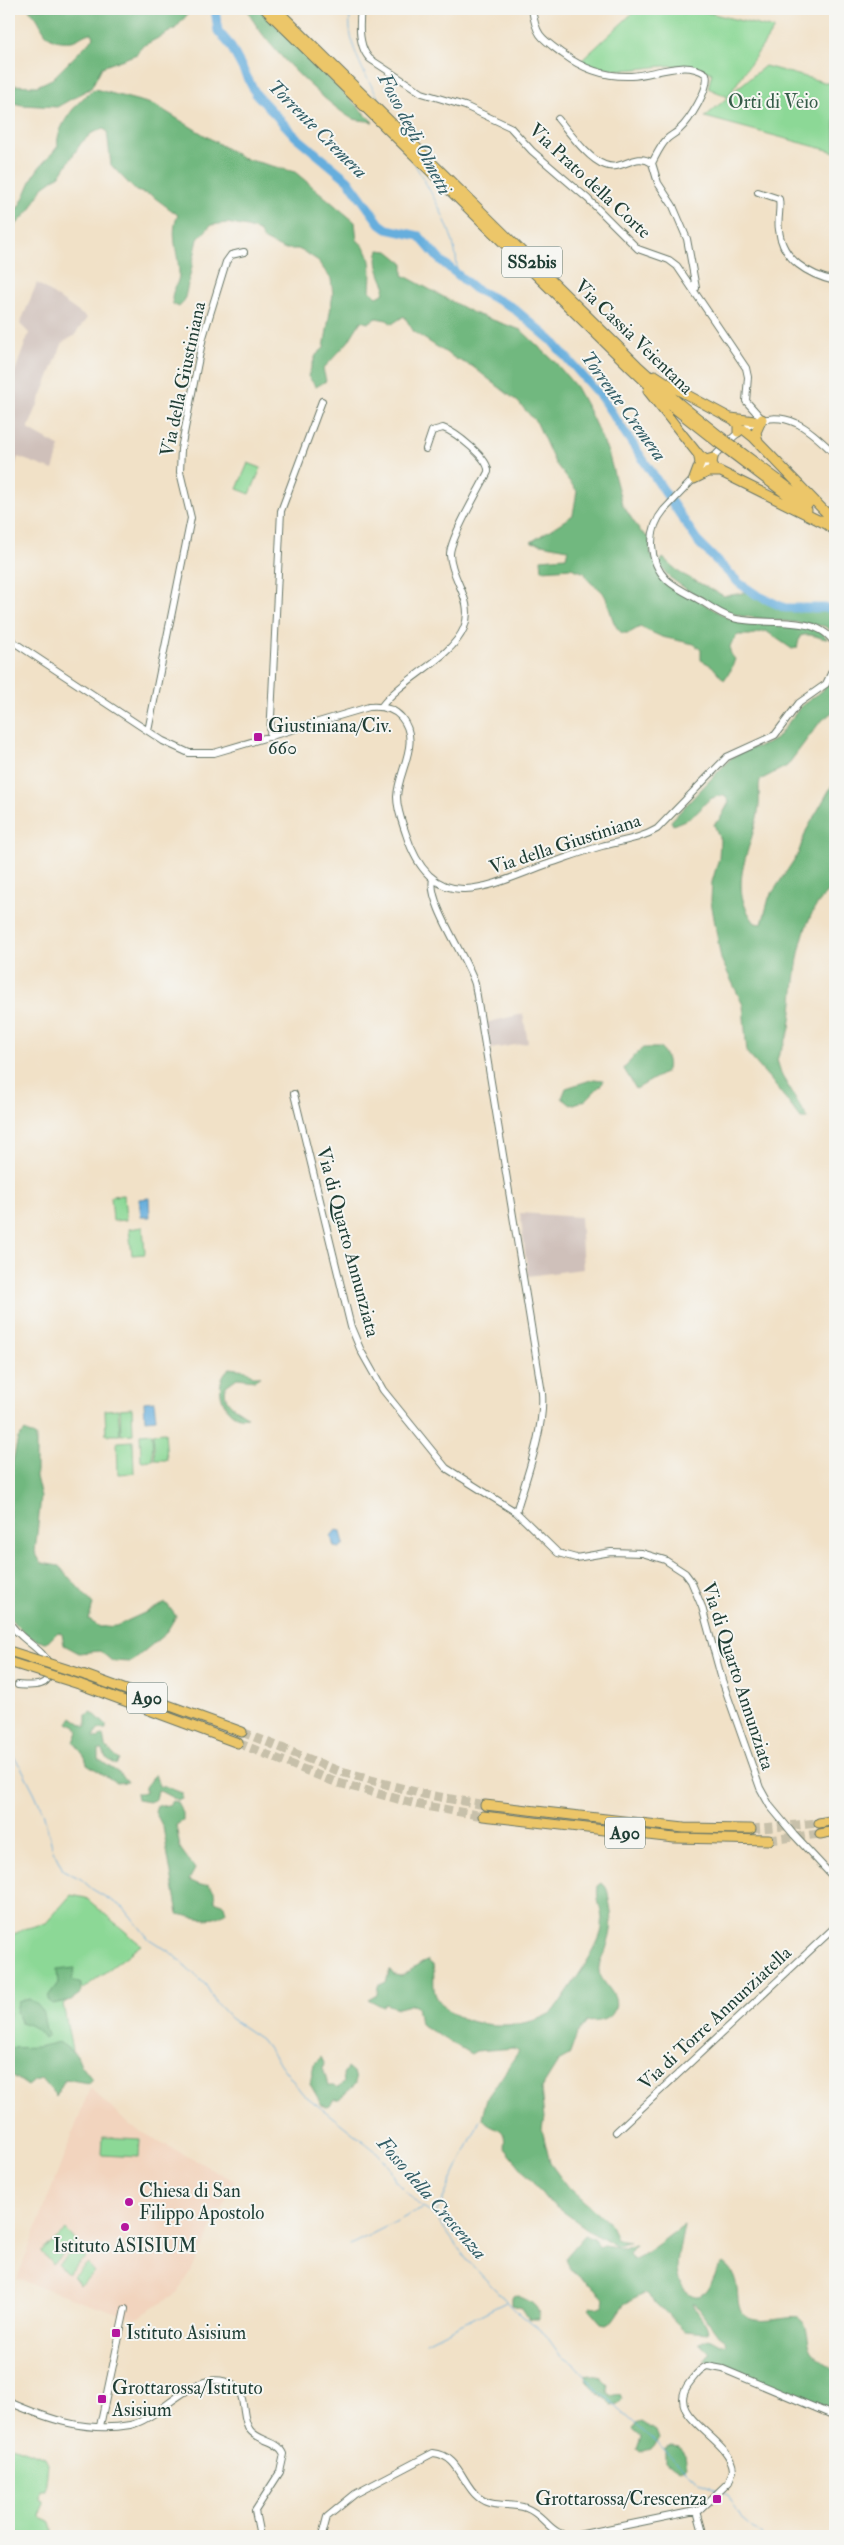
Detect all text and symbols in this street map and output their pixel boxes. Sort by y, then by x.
water label: Fosso degli Olmetti [372,68,458,200]
water label: Torrente Cremera [263,74,373,184]
park label: Orti di Veio [728,90,818,114]
street label: Via Prato della Corte [524,118,656,244]
road number: SS2bis [502,246,562,278]
street label: Via Cassia Veientana [570,274,698,400]
street label: Via della Giustiniana [155,299,211,459]
water label: Torrente Cremera [576,346,672,466]
place label: Giustiniana/Civ. 660 [268,714,392,760]
marker: Giustiniana/Civ. 660 [252,731,264,743]
street label: Via della Giustiniana [486,808,644,880]
street label: Via di Quarto Annunziata [311,1144,385,1340]
street label: Via di Quarto Annunziata [696,1579,780,1773]
road number: A90 [127,1682,167,1714]
road number: A90 [605,1818,645,1849]
street label: Via di Torre Annunziatella [634,1941,797,2095]
water label: Fosso della Crescenza [371,2131,492,2265]
place label: Chiesa di San Filippo Apostolo [139,2179,264,2226]
marker: Chiesa di San Filippo Apostolo [123,2196,135,2208]
marker: Istituto ASISIUM [119,2221,131,2233]
place label: Istituto ASISIUM [53,2234,197,2258]
place label: Istituto Asisium [126,2321,246,2345]
marker: Istituto Asisium [110,2327,122,2339]
place label: Grottarossa/Istituto Asisium [111,2376,263,2422]
marker: Grottarossa/Istituto Asisium [96,2393,108,2405]
place label: Grottarossa/Crescenza [535,2487,707,2511]
marker: Grottarossa/Crescenza [711,2493,723,2505]

